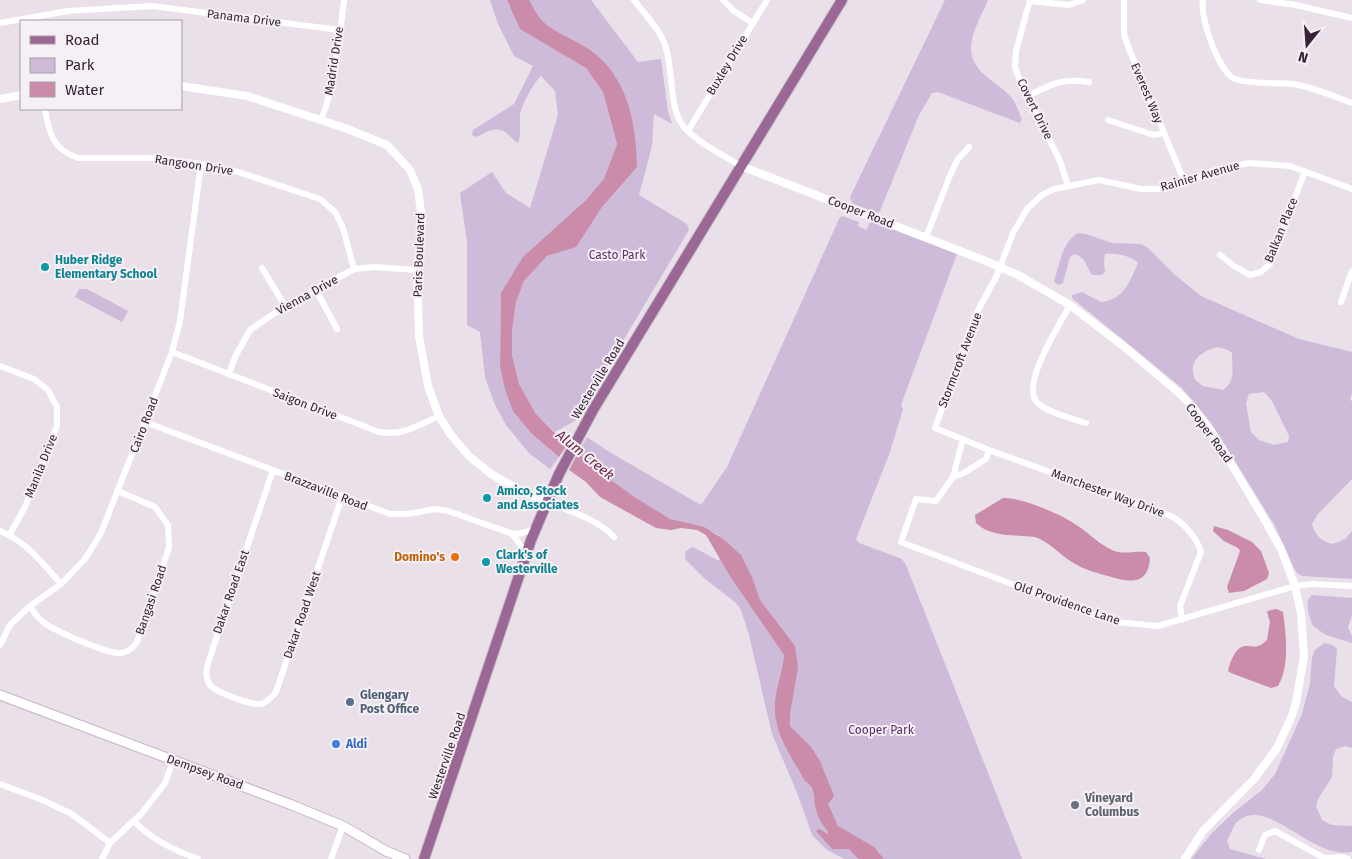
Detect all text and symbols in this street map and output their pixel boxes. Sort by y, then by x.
street label: Panama Drive [206,7,282,29]
legend [20,20,182,110]
north arrow [1282,20,1332,70]
street label: Madrid Drive [322,26,346,96]
text: Road [65,31,100,49]
street label: Buxley Drive [704,33,750,97]
text: N [1296,47,1310,66]
text: Park [65,56,95,74]
street label: Everest Way [1128,61,1166,125]
street label: Covert Drive [1014,76,1056,142]
text: Water [65,81,104,99]
street label: Rangoon Drive [154,152,234,178]
street label: Rainier Avenue [1159,158,1241,194]
street label: Cooper Road [826,193,896,231]
street label: Balkan Place [1262,195,1300,265]
street label: Paris Boulevard [411,212,427,298]
park label: Casto Park [589,248,646,262]
place label: Huber Ridge Elementary School [55,253,158,281]
marker: Huber Ridge Elementary School [39,261,51,273]
street label: Vienna Drive [274,272,340,318]
street label: Stormcroft Avenue [935,310,985,410]
street label: Westerville Road [569,336,627,422]
street label: Saigon Drive [271,385,339,423]
street label: Cairo Road [127,395,161,455]
street label: Cooper Road [1183,401,1235,465]
water label: Alum Creek [552,426,618,484]
street label: Manila Drive [22,432,60,500]
street label: Manchester Way Drive [1049,466,1167,520]
street label: Brazzaville Road [282,469,370,513]
place label: Amico, Stock and Associates [496,484,579,512]
marker: Amico, Stock and Associates [481,492,493,504]
street label: Dakar Road East [210,548,252,636]
place label: Clark's of Westerville [496,548,558,576]
place label: Domino's [394,550,445,564]
marker: Domino's [449,551,461,563]
marker: Clark's of Westerville [480,556,492,568]
street label: Bangasi Road [132,563,170,637]
street label: Dakar Road West [280,569,324,661]
street label: Old Providence Lane [1012,578,1122,628]
place label: Glengary Post Office [360,688,419,716]
marker: Glengary Post Office [344,696,356,708]
street label: Westerville Road [426,711,468,801]
park label: Cooper Park [848,723,915,737]
place label: Aldi [345,737,367,751]
marker: Aldi [330,738,342,750]
street label: Dempsey Road [165,752,245,792]
place label: Vineyard Columbus [1084,791,1139,819]
marker: Vineyard Columbus [1069,799,1081,811]

